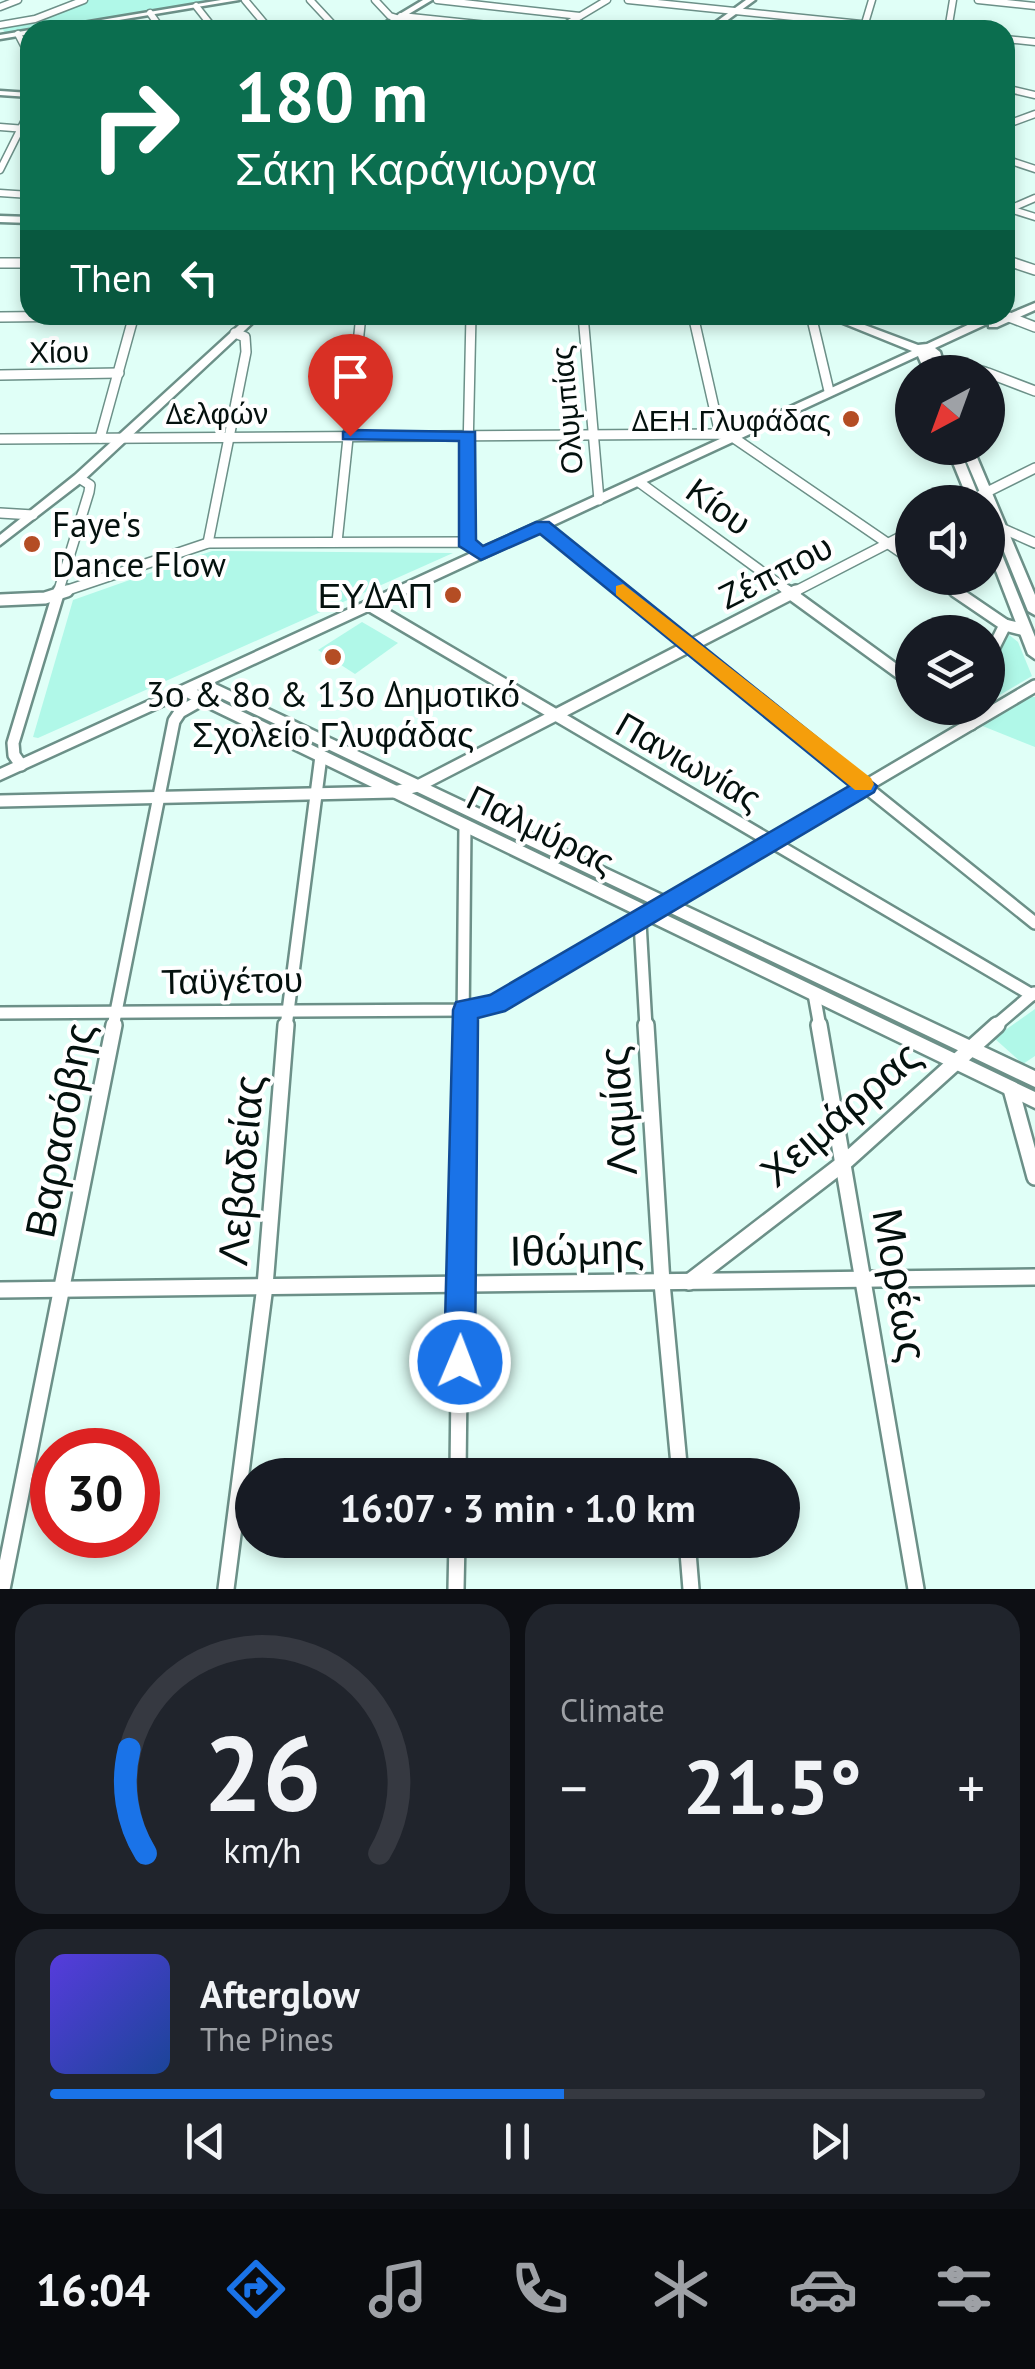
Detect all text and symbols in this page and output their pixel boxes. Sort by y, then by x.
text: 180 m [235,51,428,141]
icon: right [70,60,200,190]
text: Σάκη Καράγιωργα [235,139,597,197]
icon: left [172,250,227,305]
text: Then [70,253,152,302]
street label: Χίου [29,331,89,371]
pin [308,334,393,437]
street label: Ολυμπίας [541,344,591,476]
icon: arrive [323,349,378,404]
north arrow [895,355,1005,465]
map controls [895,355,1005,725]
street label: Δελφών [166,393,268,432]
place label: ΔΕΗ Γλυφάδας [632,400,831,439]
marker: ΔΕΗ Γλυφάδας [840,408,862,430]
street label: Κίου [677,467,761,545]
button: sound [895,485,1005,595]
place label: Faye's Dance Flow [52,501,226,587]
street label: Ζέππου [710,523,840,619]
marker: Faye's Dance Flow [21,533,43,555]
place label: ΕΥΔΑΠ [318,572,433,618]
marker: ΕΥΔΑΠ [442,584,464,606]
button: layers [895,615,1005,725]
marker: 3ο & 8ο & 13ο Δημοτικό Σχολείο Γλυφάδας [322,646,344,668]
place label: 3ο & 8ο & 13ο Δημοτικό Σχολείο Γλυφάδας [146,671,520,757]
street label: Πανιωνίας [608,701,770,821]
street label: Παλμύρας [460,774,622,884]
street label: Ταϋγέτου [161,956,303,1004]
street label: Βαρασόβης [11,1018,107,1242]
street label: Χειμάρρας [748,1028,932,1198]
street label: Λαμίας [585,1045,649,1177]
street label: Λεβαδείας [204,1072,276,1268]
street label: Μορέως [861,1204,941,1366]
street label: Ιθώμης [509,1220,645,1278]
position arrow [408,1310,512,1414]
speed limit sign: 30 [30,1428,160,1558]
text: 16:07 · 3 min · 1.0 km [339,1483,696,1532]
text: Climate [560,1689,665,1731]
text: 26 [204,1705,321,1840]
text: 21.5° [683,1738,862,1835]
text: − [560,1752,588,1823]
text: + [957,1752,985,1823]
text: km/h [223,1827,302,1873]
text: Afterglow [200,1969,360,2018]
text: The Pines [200,2018,334,2060]
icon: previous [178,2114,233,2169]
icon: pause [490,2114,545,2169]
icon: next [802,2114,857,2169]
icon: directions [221,2254,291,2324]
icon: music [363,2254,433,2324]
icon: phone [505,2254,575,2324]
icon: climate [646,2254,716,2324]
icon: car [788,2254,858,2324]
icon: filters [929,2254,999,2324]
text: 16:04 [36,2260,150,2318]

